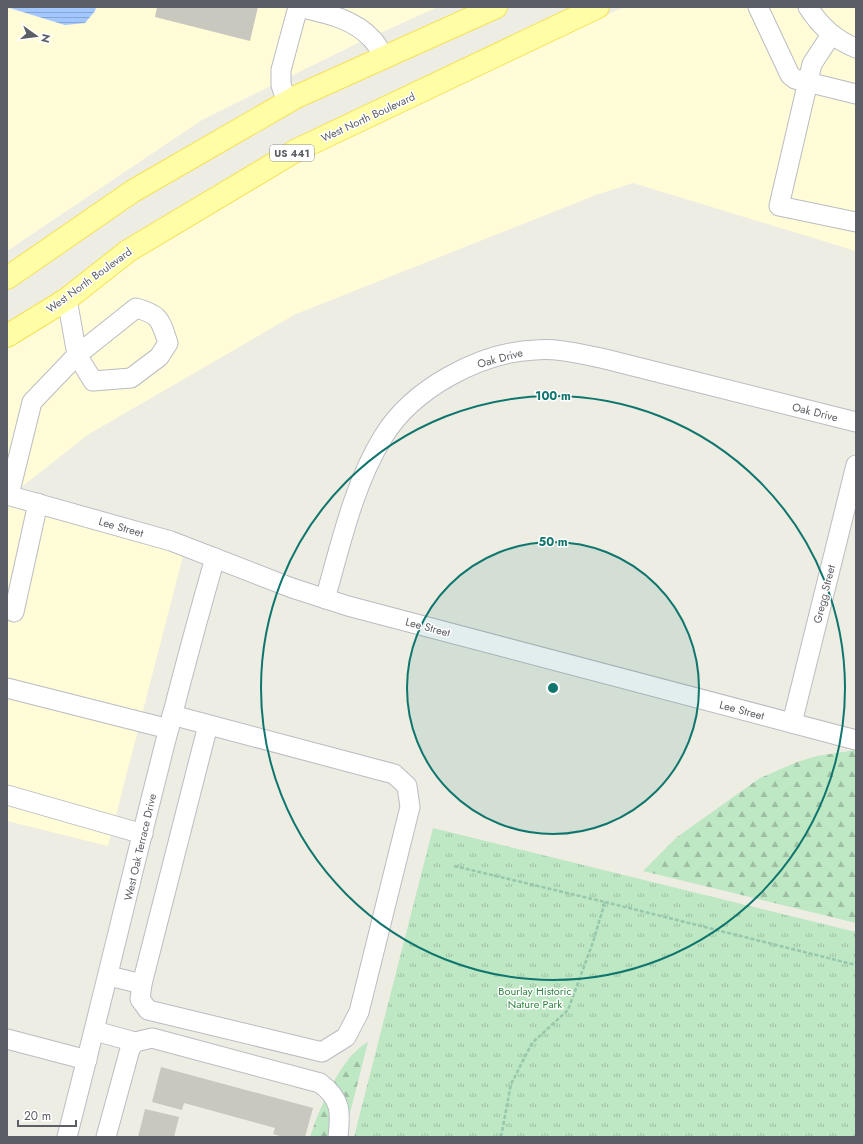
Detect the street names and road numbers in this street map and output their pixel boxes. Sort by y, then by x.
street label: West North Boulevard [318,88,418,146]
road number: US 441 [270,145,314,161]
street label: West North Boulevard [43,243,135,317]
street label: Oak Drive [475,344,525,372]
street label: Oak Drive [790,399,840,425]
street label: Lee Street [97,513,146,541]
street label: Gregg Street [809,563,839,625]
street label: Lee Street [404,613,453,641]
street label: Lee Street [718,696,767,724]
street label: West Oak Terrace Drive [120,792,160,902]

